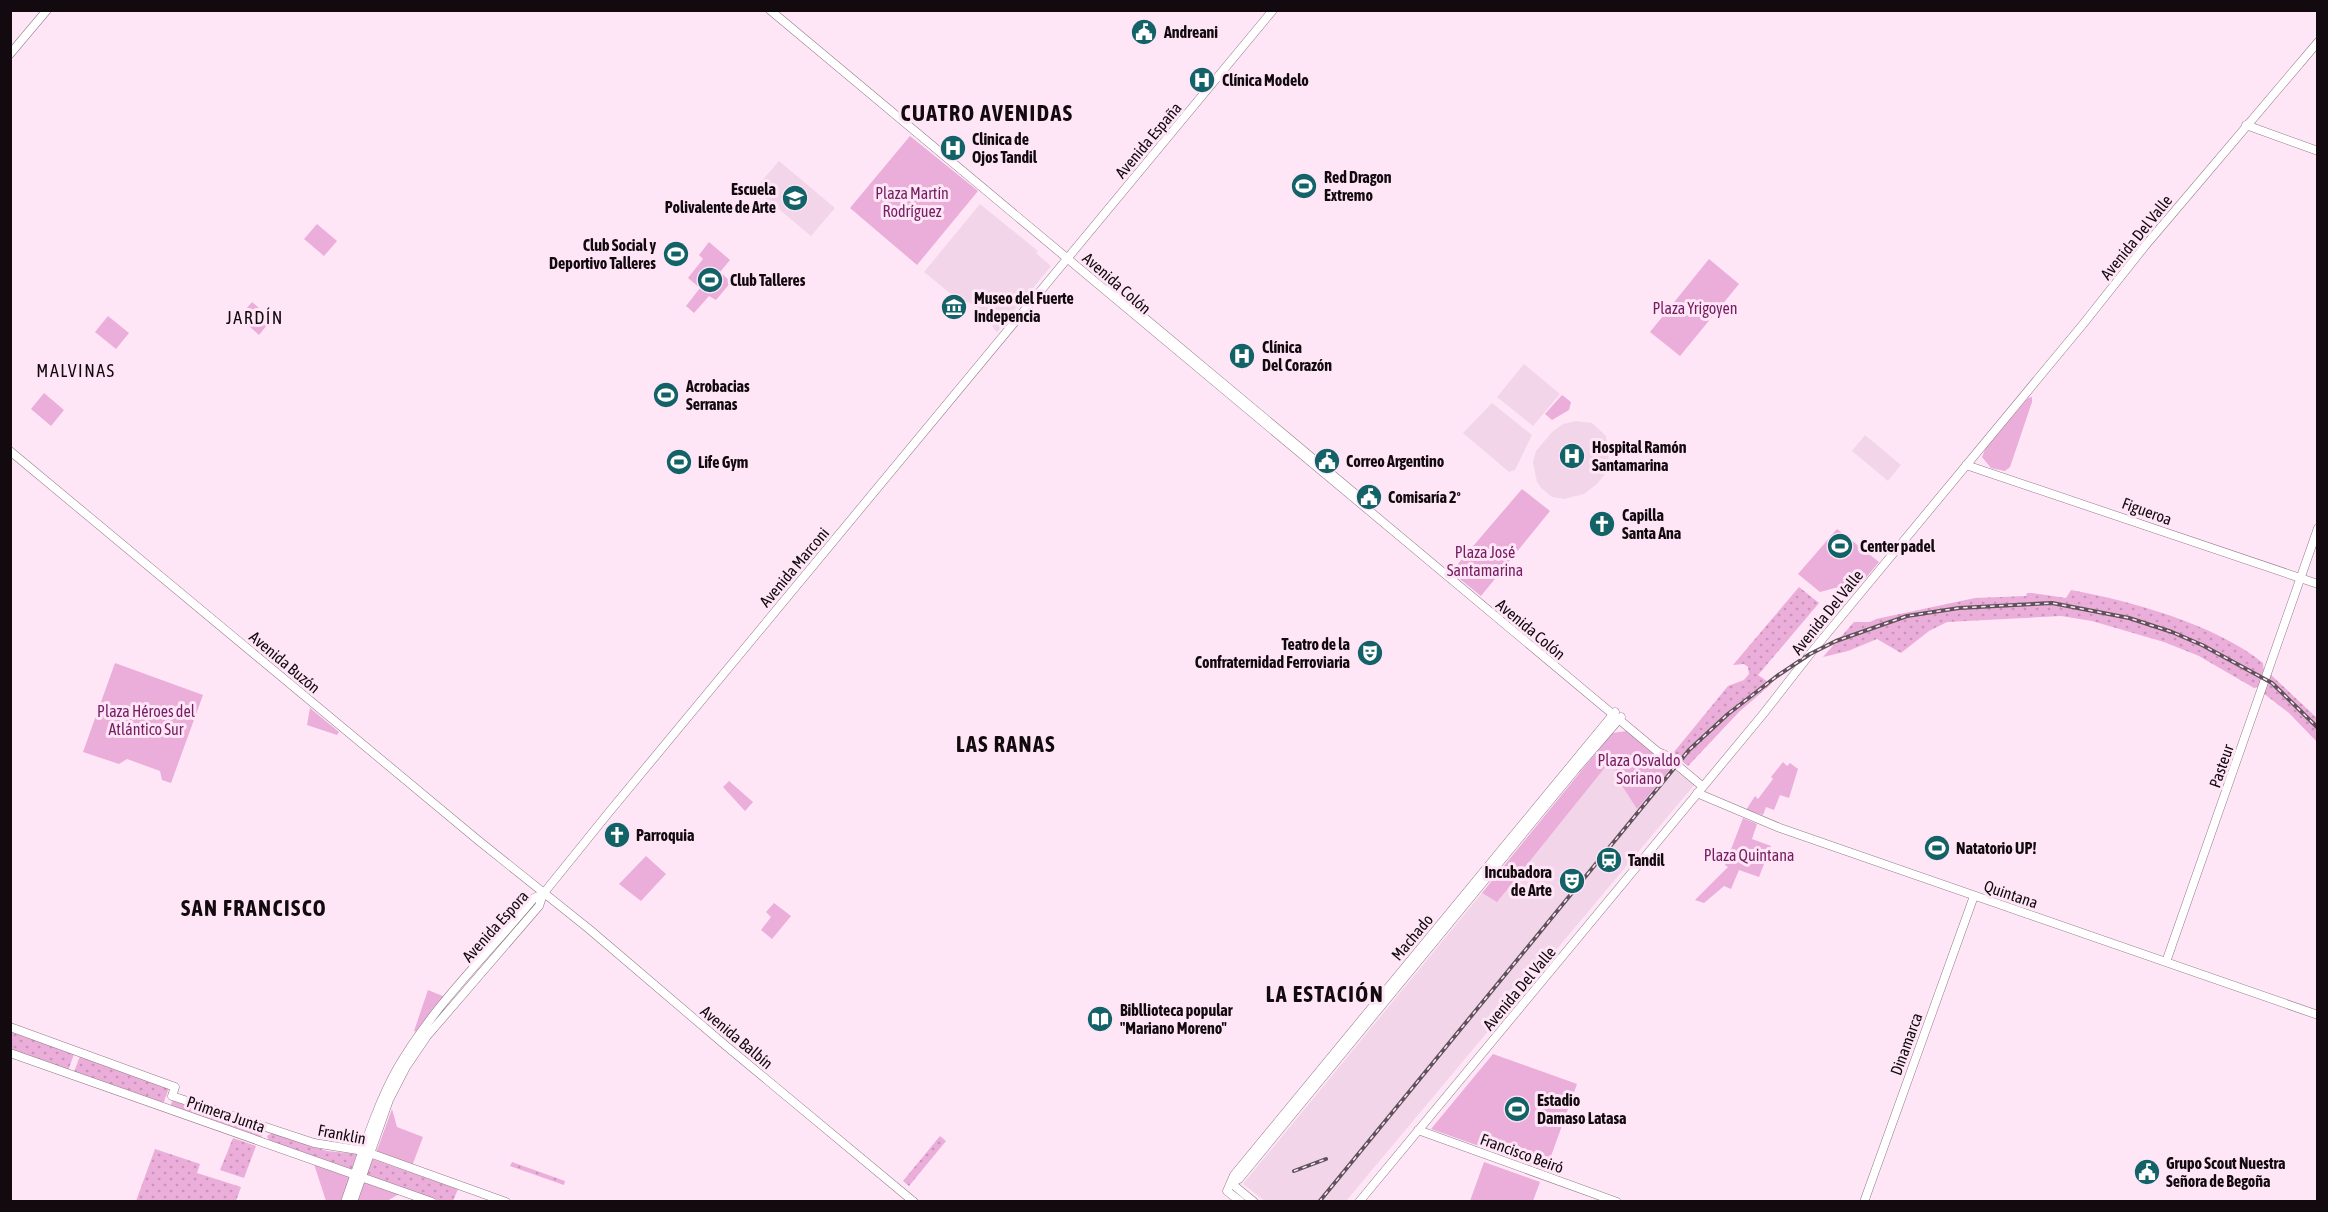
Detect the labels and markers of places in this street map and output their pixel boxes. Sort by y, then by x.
public building icon: Andreani [1129,17,1159,47]
place label: Andreani [1163,23,1218,41]
hospital icon: Clínica Modelo [1187,65,1217,95]
place label: Clínica Modelo [1222,71,1309,89]
place label: Clinica de Ojos Tandil [972,130,1038,166]
hospital icon: Clinica de Ojos Tandil [938,133,968,163]
place label: Red Dragon Extremo [1324,168,1392,204]
sports icon: Red Dragon Extremo [1289,171,1319,201]
place label: Escuela Polivalente de Arte [665,180,776,216]
school or university icon: Escuela Polivalente de Arte [780,183,810,213]
place label: Club Social y Deportivo Talleres [549,236,656,272]
sports icon: Club Social y Deportivo Talleres [661,239,691,269]
sports icon: Club Talleres [695,265,725,295]
place label: Club Talleres [730,271,806,289]
place label: Museo del Fuerte Indepencia [974,289,1074,325]
museum icon: Museo del Fuerte Indepencia [939,292,969,322]
place label: Clínica Del Corazón [1262,338,1332,374]
hospital icon: Clínica Del Corazón [1227,341,1257,371]
place label: Acrobacias Serranas [685,377,750,413]
sports icon: Acrobacias Serranas [651,380,681,410]
place label: Hospital Ramón Santamarina [1592,438,1687,474]
hospital icon: Hospital Ramón Santamarina [1557,441,1587,471]
public building icon: Correo Argentino [1312,446,1342,476]
sports icon: Life Gym [664,447,694,477]
place label: Correo Argentino [1346,452,1445,470]
place label: Life Gym [698,453,748,471]
public building icon: Comisaría 2º [1354,482,1384,512]
place label: Comisaría 2º [1388,488,1461,506]
place label: Capilla Santa Ana [1622,506,1681,542]
church icon: Capilla Santa Ana [1587,509,1617,539]
sports icon: Center padel [1825,531,1855,561]
place label: Center padel [1860,537,1936,555]
place label: Teatro de la Confraternidad Ferroviaria [1195,635,1350,671]
theatre icon: Teatro de la Confraternidad Ferroviaria [1355,638,1385,668]
church icon: Parroquia [602,820,632,850]
place label: Parroquia [636,826,694,844]
sports icon: Natatorio UP! [1922,833,1952,863]
place label: Natatorio UP! [1956,839,2036,857]
station icon: Tandil [1594,845,1624,875]
place label: Tandil [1628,851,1665,869]
place label: Incubadora de Arte [1485,863,1552,899]
theatre icon: Incubadora de Arte [1557,866,1587,896]
place label: Bibllioteca popular "Mariano Moreno" [1120,1001,1233,1037]
library icon: Bibllioteca popular "Mariano Moreno" [1085,1004,1115,1034]
place label: Estadio Damaso Latasa [1537,1091,1627,1127]
sports icon: Estadio Damaso Latasa [1502,1094,1532,1124]
place label: Grupo Scout Nuestra Señora de Begoña [2166,1154,2285,1190]
public building icon: Grupo Scout Nuestra Señora de Begoña [2132,1157,2162,1187]

